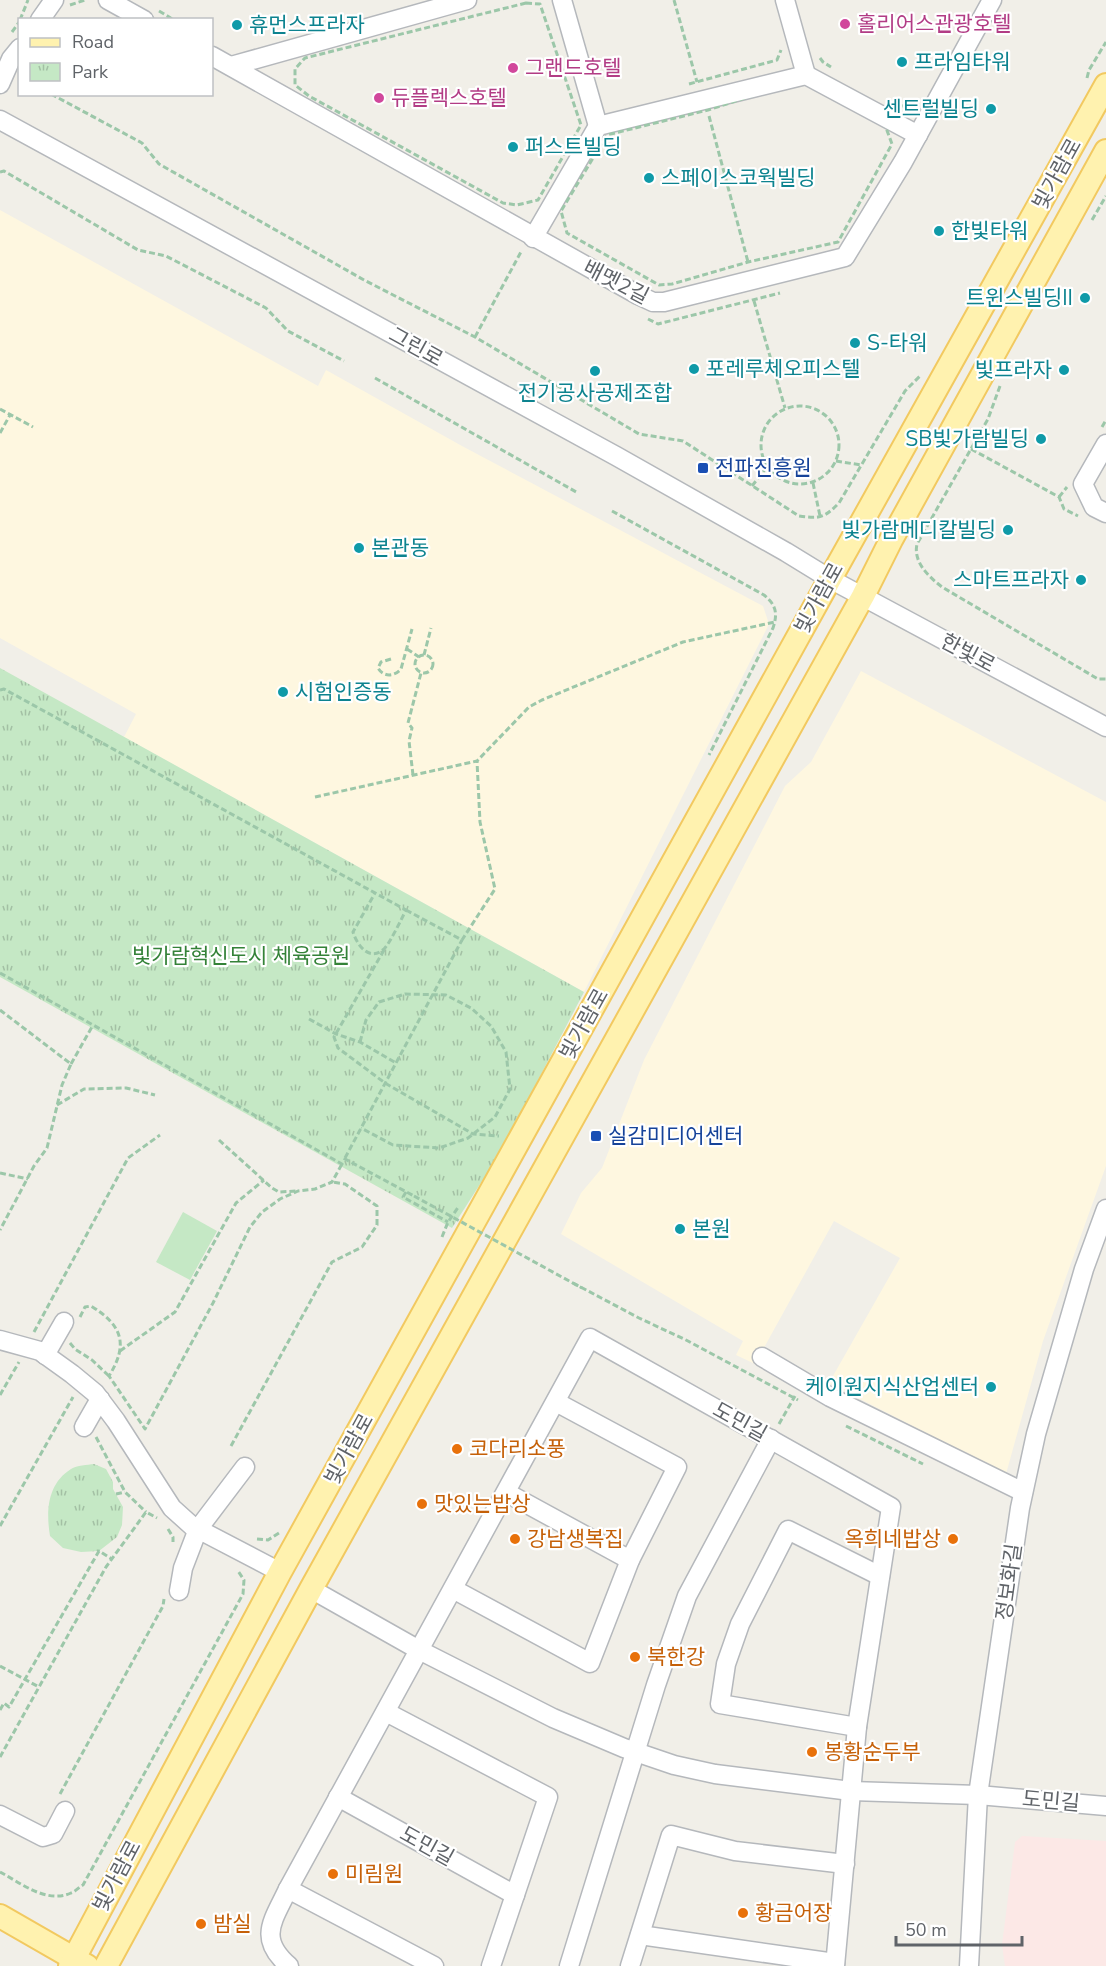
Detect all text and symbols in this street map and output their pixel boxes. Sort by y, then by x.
place label: 홀리어스관광호텔 [857,10,1012,38]
place label: 휴먼스프라자 [249,11,365,39]
marker: 홀리어스관광호텔 [838,17,852,31]
legend [18,18,213,96]
marker: 휴먼스프라자 [230,18,244,32]
text: Road [72,30,114,54]
place label: 프라임타워 [914,48,1011,76]
place label: 그랜드호텔 [525,54,622,82]
marker: 프라임타워 [895,55,909,69]
text: Park [72,60,109,84]
marker: 그랜드호텔 [506,61,520,75]
place label: 듀플렉스호텔 [391,84,507,112]
marker: 듀플렉스호텔 [372,91,386,105]
place label: 센트럴빌딩 [882,95,979,123]
marker: 센트럴빌딩 [984,102,998,116]
place label: 퍼스트빌딩 [525,133,622,161]
street label: 빛가람로 [1026,133,1088,215]
marker: 퍼스트빌딩 [506,140,520,154]
place label: 스페이스코웍빌딩 [661,164,816,192]
marker: 스페이스코웍빌딩 [642,171,656,185]
place label: 한빛타워 [951,217,1028,245]
marker: 한빛타워 [932,224,946,238]
street label: 배멧2길 [578,254,654,310]
place label: 트윈스빌딩II [966,284,1073,312]
marker: 트윈스빌딩II [1078,291,1092,305]
street label: 그린로 [384,321,448,373]
place label: S-타워 [867,329,928,357]
marker: S-타워 [848,336,862,350]
place label: 포레루체오피스텔 [706,355,861,383]
place label: 빛프라자 [975,356,1052,384]
marker: 포레루체오피스텔 [687,362,701,376]
marker: 빛프라자 [1057,363,1071,377]
marker: 전기공사공제조합 [588,364,602,378]
place label: 전기공사공제조합 [518,379,672,407]
place label: SB빛가람빌딩 [905,425,1029,453]
marker: SB빛가람빌딩 [1034,432,1048,446]
place label: 전파진흥원 [715,454,812,482]
marker: 전파진흥원 [696,461,710,475]
place label: 빛가람메디칼빌딩 [841,516,996,544]
marker: 빛가람메디칼빌딩 [1001,523,1015,537]
place label: 본관동 [371,534,429,562]
marker: 본관동 [352,541,366,555]
street label: 빛가람로 [788,557,850,639]
place label: 스마트프라자 [953,566,1069,594]
marker: 스마트프라자 [1074,573,1088,587]
street label: 한빛로 [936,627,1000,679]
place label: 시험인증동 [295,678,392,706]
marker: 시험인증동 [276,685,290,699]
park label: 빛가람혁신도시 체육공원 [132,942,350,970]
street label: 빛가람로 [553,983,615,1065]
place label: 실감미디어센터 [608,1122,743,1150]
marker: 실감미디어센터 [589,1129,603,1143]
place label: 본원 [692,1215,731,1243]
marker: 본원 [673,1222,687,1236]
place label: 케이원지식산업센터 [805,1373,979,1401]
marker: 케이원지식산업센터 [984,1380,998,1394]
street label: 도민길 [708,1396,772,1448]
street label: 빛가람로 [318,1408,380,1490]
place label: 코다리소풍 [469,1435,566,1463]
marker: 코다리소풍 [450,1442,464,1456]
place label: 맛있는밥상 [434,1490,531,1518]
marker: 맛있는밥상 [415,1497,429,1511]
place label: 강남생복집 [527,1525,624,1553]
place label: 옥희네밥상 [844,1525,941,1553]
marker: 강남생복집 [508,1532,522,1546]
marker: 옥희네밥상 [946,1532,960,1546]
street label: 정보화길 [990,1542,1028,1622]
place label: 북한강 [647,1643,705,1671]
marker: 북한강 [628,1650,642,1664]
place label: 봉황순두부 [824,1738,921,1766]
marker: 봉황순두부 [805,1745,819,1759]
street label: 도민길 [1021,1785,1081,1817]
street label: 도민길 [395,1820,459,1872]
street label: 빛가람로 [86,1835,148,1917]
place label: 미림원 [345,1860,403,1888]
marker: 미림원 [326,1867,340,1881]
place label: 황금어장 [755,1899,832,1927]
marker: 황금어장 [736,1906,750,1920]
scale bar [896,1909,1022,1947]
place label: 밤실 [213,1910,252,1938]
marker: 밤실 [194,1917,208,1931]
text: 50 m [905,1918,947,1942]

